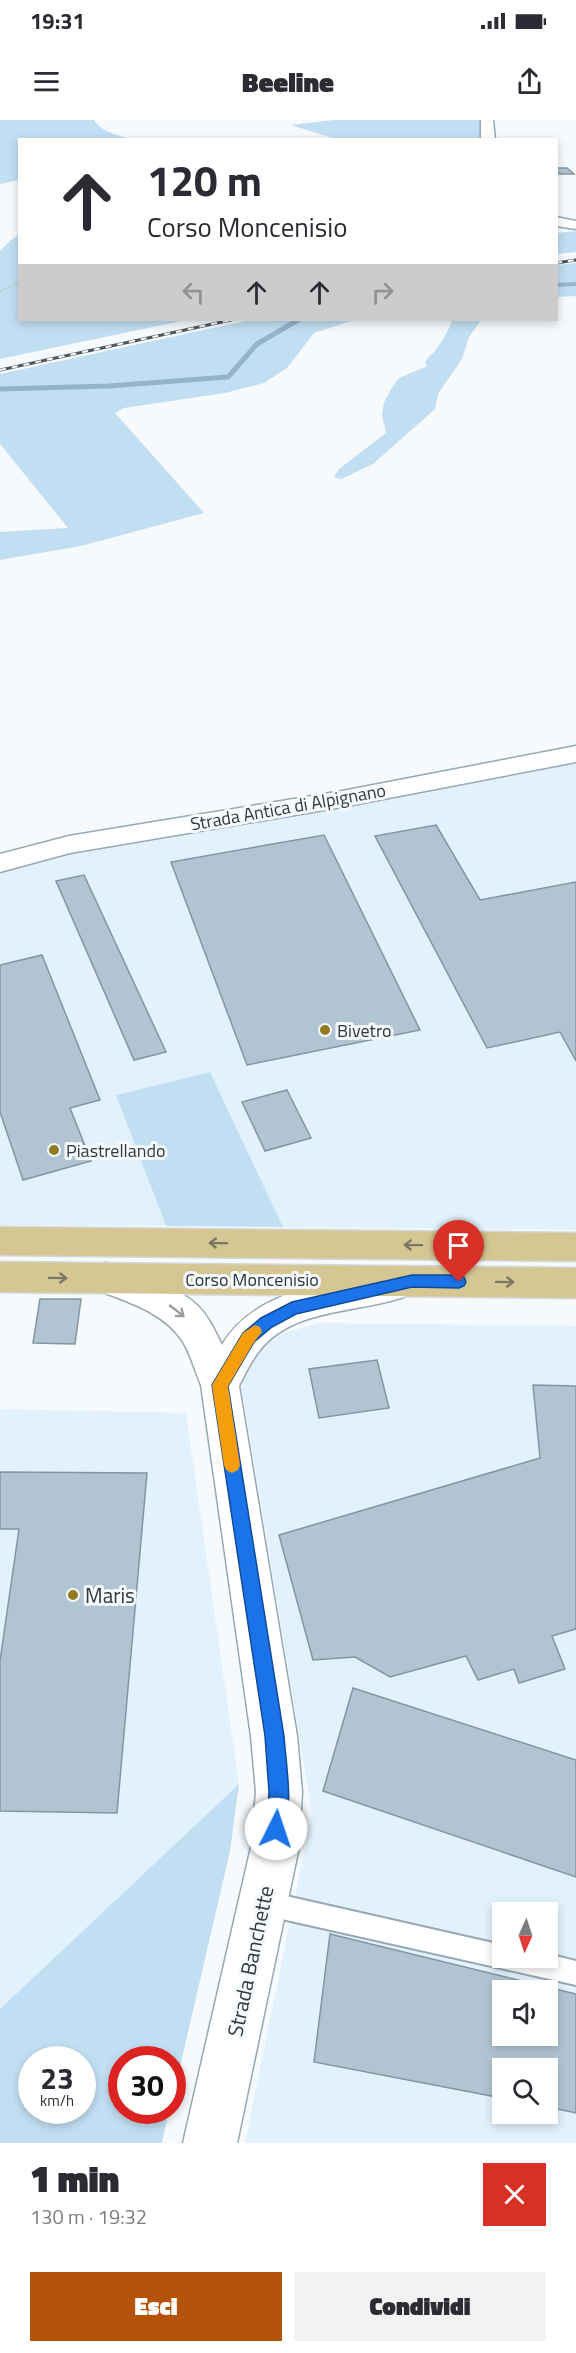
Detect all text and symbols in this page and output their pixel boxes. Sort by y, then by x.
text: 19:31 [30,4,85,38]
text: Beeline [242,61,334,102]
icon: menu [30,65,63,98]
icon: share [513,65,546,98]
text: 120 m [147,148,262,212]
icon: ahead [48,162,126,240]
text: Corso Moncenisio [147,206,347,247]
icon: left [177,276,210,309]
icon: ahead [240,276,273,309]
icon: ahead [303,276,336,309]
icon: right [366,276,399,309]
street label: Strada Antica di Alpignano [188,777,388,837]
place label: Bivetro [337,1017,391,1044]
marker: Bivetro [318,1023,332,1037]
place label: Piastrellando [66,1137,166,1164]
marker: Piastrellando [47,1143,61,1157]
pin [433,1220,484,1282]
icon: arrive [442,1229,475,1262]
one-way arrow [208,1238,228,1249]
one-way arrow [403,1239,423,1251]
street label: Corso Moncenisio [185,1266,319,1293]
one-way arrow [48,1272,68,1283]
one-way arrow [495,1276,515,1288]
one-way arrow [169,1304,185,1317]
place label: Maris [85,1579,135,1611]
marker: Maris [66,1588,80,1602]
position arrow [244,1797,308,1861]
street label: Strada Banchette [218,1883,282,2039]
north arrow [492,1902,558,1968]
map controls [492,1902,558,2124]
button: sound [492,1980,558,2046]
speed limit sign: 30 [108,2046,186,2124]
text: 23 [40,2055,74,2101]
button: search [492,2058,558,2124]
text: km/h [40,2089,74,2112]
text: 1 min [30,2151,119,2206]
button: close [483,2163,546,2226]
text: 130 m · 19:32 [30,2201,147,2232]
button: Esci [30,2272,282,2341]
button: Condividi [294,2272,546,2341]

